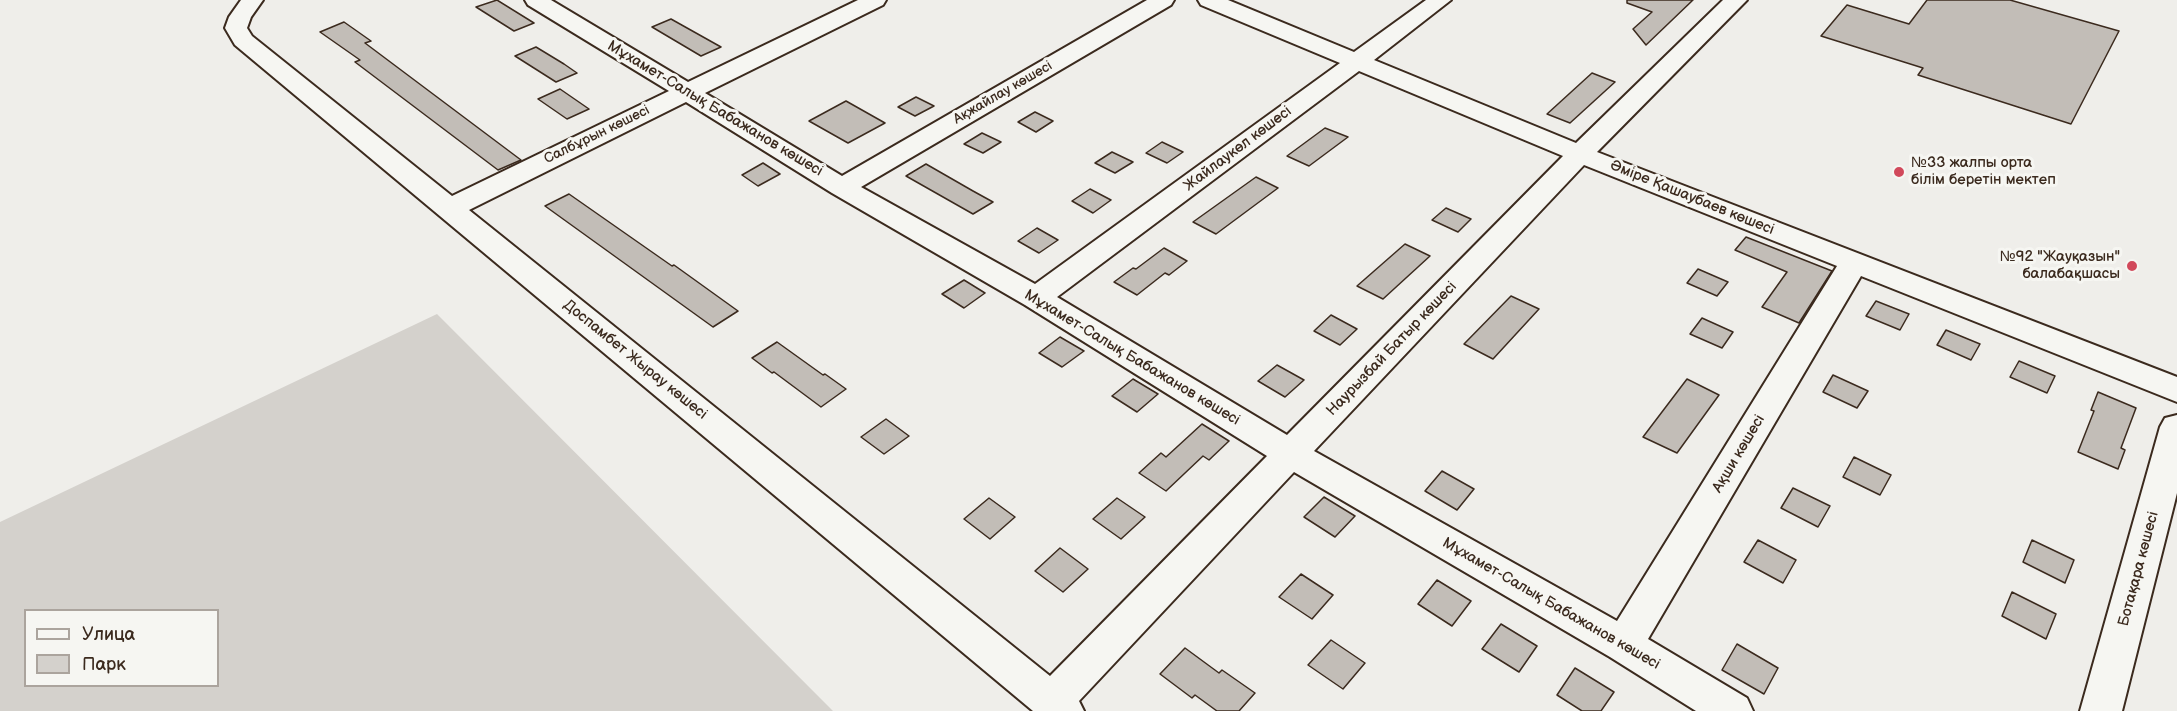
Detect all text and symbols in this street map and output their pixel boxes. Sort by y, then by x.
street label: Мұхамет-Салық Бабажанов көшесі [604,37,826,181]
street label: Ақжайлау көшесі [950,58,1056,128]
street label: Салбұрын көшесі [541,102,653,168]
street label: Жайлаукөл көшесі [1181,103,1295,195]
place label: №33 жалпы орта білім беретін мектеп [1911,154,2056,189]
street label: Әміре Қашаубаев көшесі [1607,157,1777,239]
marker: №33 жалпы орта білім беретін мектеп [1892,165,1906,179]
place label: №92 "Жауқазын" балабақшасы [2000,248,2120,283]
marker: №92 "Жауқазын" балабақшасы [2125,259,2139,273]
street label: Наурызбай Батыр көшесі [1323,278,1461,420]
street label: Мұхамет-Салық Бабажанов көшесі [1021,286,1243,430]
street label: Доспамбет Жырау көшесі [559,296,711,424]
street label: Ақши көшесі [1709,412,1769,496]
street label: Ботақара көшесі [2115,510,2163,628]
street label: Мұхамет-Салық Бабажанов көшесі [1439,534,1663,674]
legend [24,609,219,687]
text: Улица [82,624,135,645]
text: Парк [82,654,126,675]

